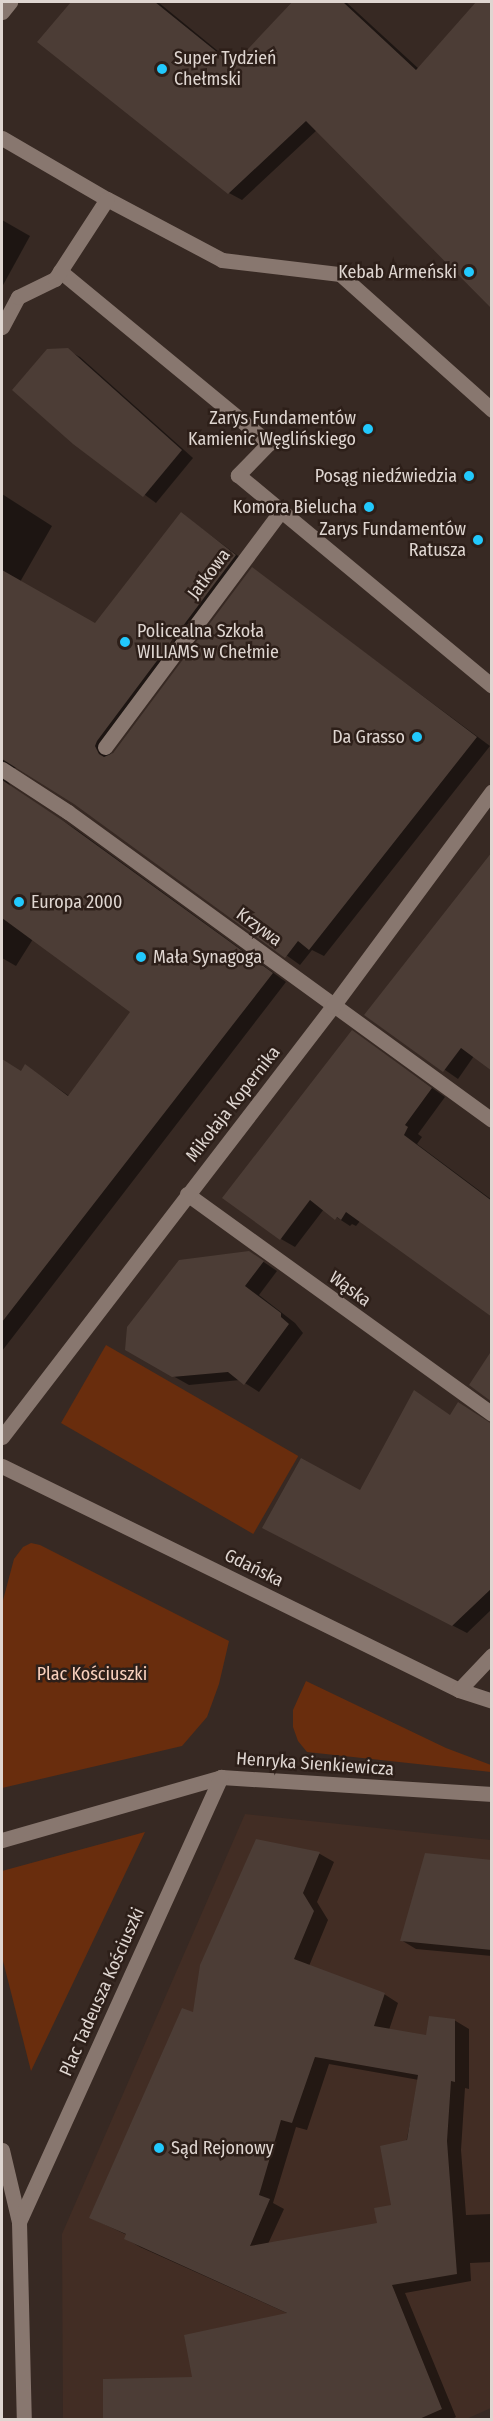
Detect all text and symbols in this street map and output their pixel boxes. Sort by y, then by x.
place label: Super Tydzień Chełmski [174,48,277,90]
marker: Super Tydzień Chełmski [155,62,169,76]
place label: Kebab Armeński [338,261,457,283]
marker: Kebab Armeński [462,265,476,279]
place label: Zarys Fundamentów Kamienic Węglińskiego [188,408,356,450]
marker: Zarys Fundamentów Kamienic Węglińskiego [361,422,375,436]
place label: Posąg niedźwiedzia [315,465,457,487]
marker: Posąg niedźwiedzia [462,469,476,483]
place label: Komora Bielucha [233,496,357,518]
marker: Komora Bielucha [362,500,376,514]
place label: Zarys Fundamentów Ratusza [319,519,466,562]
marker: Zarys Fundamentów Ratusza [471,533,485,547]
street label: Jatkowa [183,544,235,604]
place label: Policealna Szkoła WILIAMS w Chełmie [137,621,279,664]
marker: Policealna Szkoła WILIAMS w Chełmie [118,635,132,649]
place label: Da Grasso [332,726,405,748]
marker: Da Grasso [410,730,424,744]
place label: Europa 2000 [31,891,122,913]
marker: Europa 2000 [12,895,26,909]
street label: Krzywa [232,903,286,951]
place label: Mała Synagoga [153,946,262,968]
marker: Mała Synagoga [134,950,148,964]
street label: Mikołaja Kopernika [181,1042,285,1166]
street label: Wąska [325,1267,375,1311]
street label: Gdańska [221,1545,287,1591]
park label: Plac Kościuszki [37,1663,147,1685]
street label: Henryka Sienkiewicza [235,1748,395,1780]
street label: Plac Tadeusza Kościuszki [55,1904,149,2080]
place label: Sąd Rejonowy [171,2137,274,2159]
marker: Sąd Rejonowy [152,2141,166,2155]

